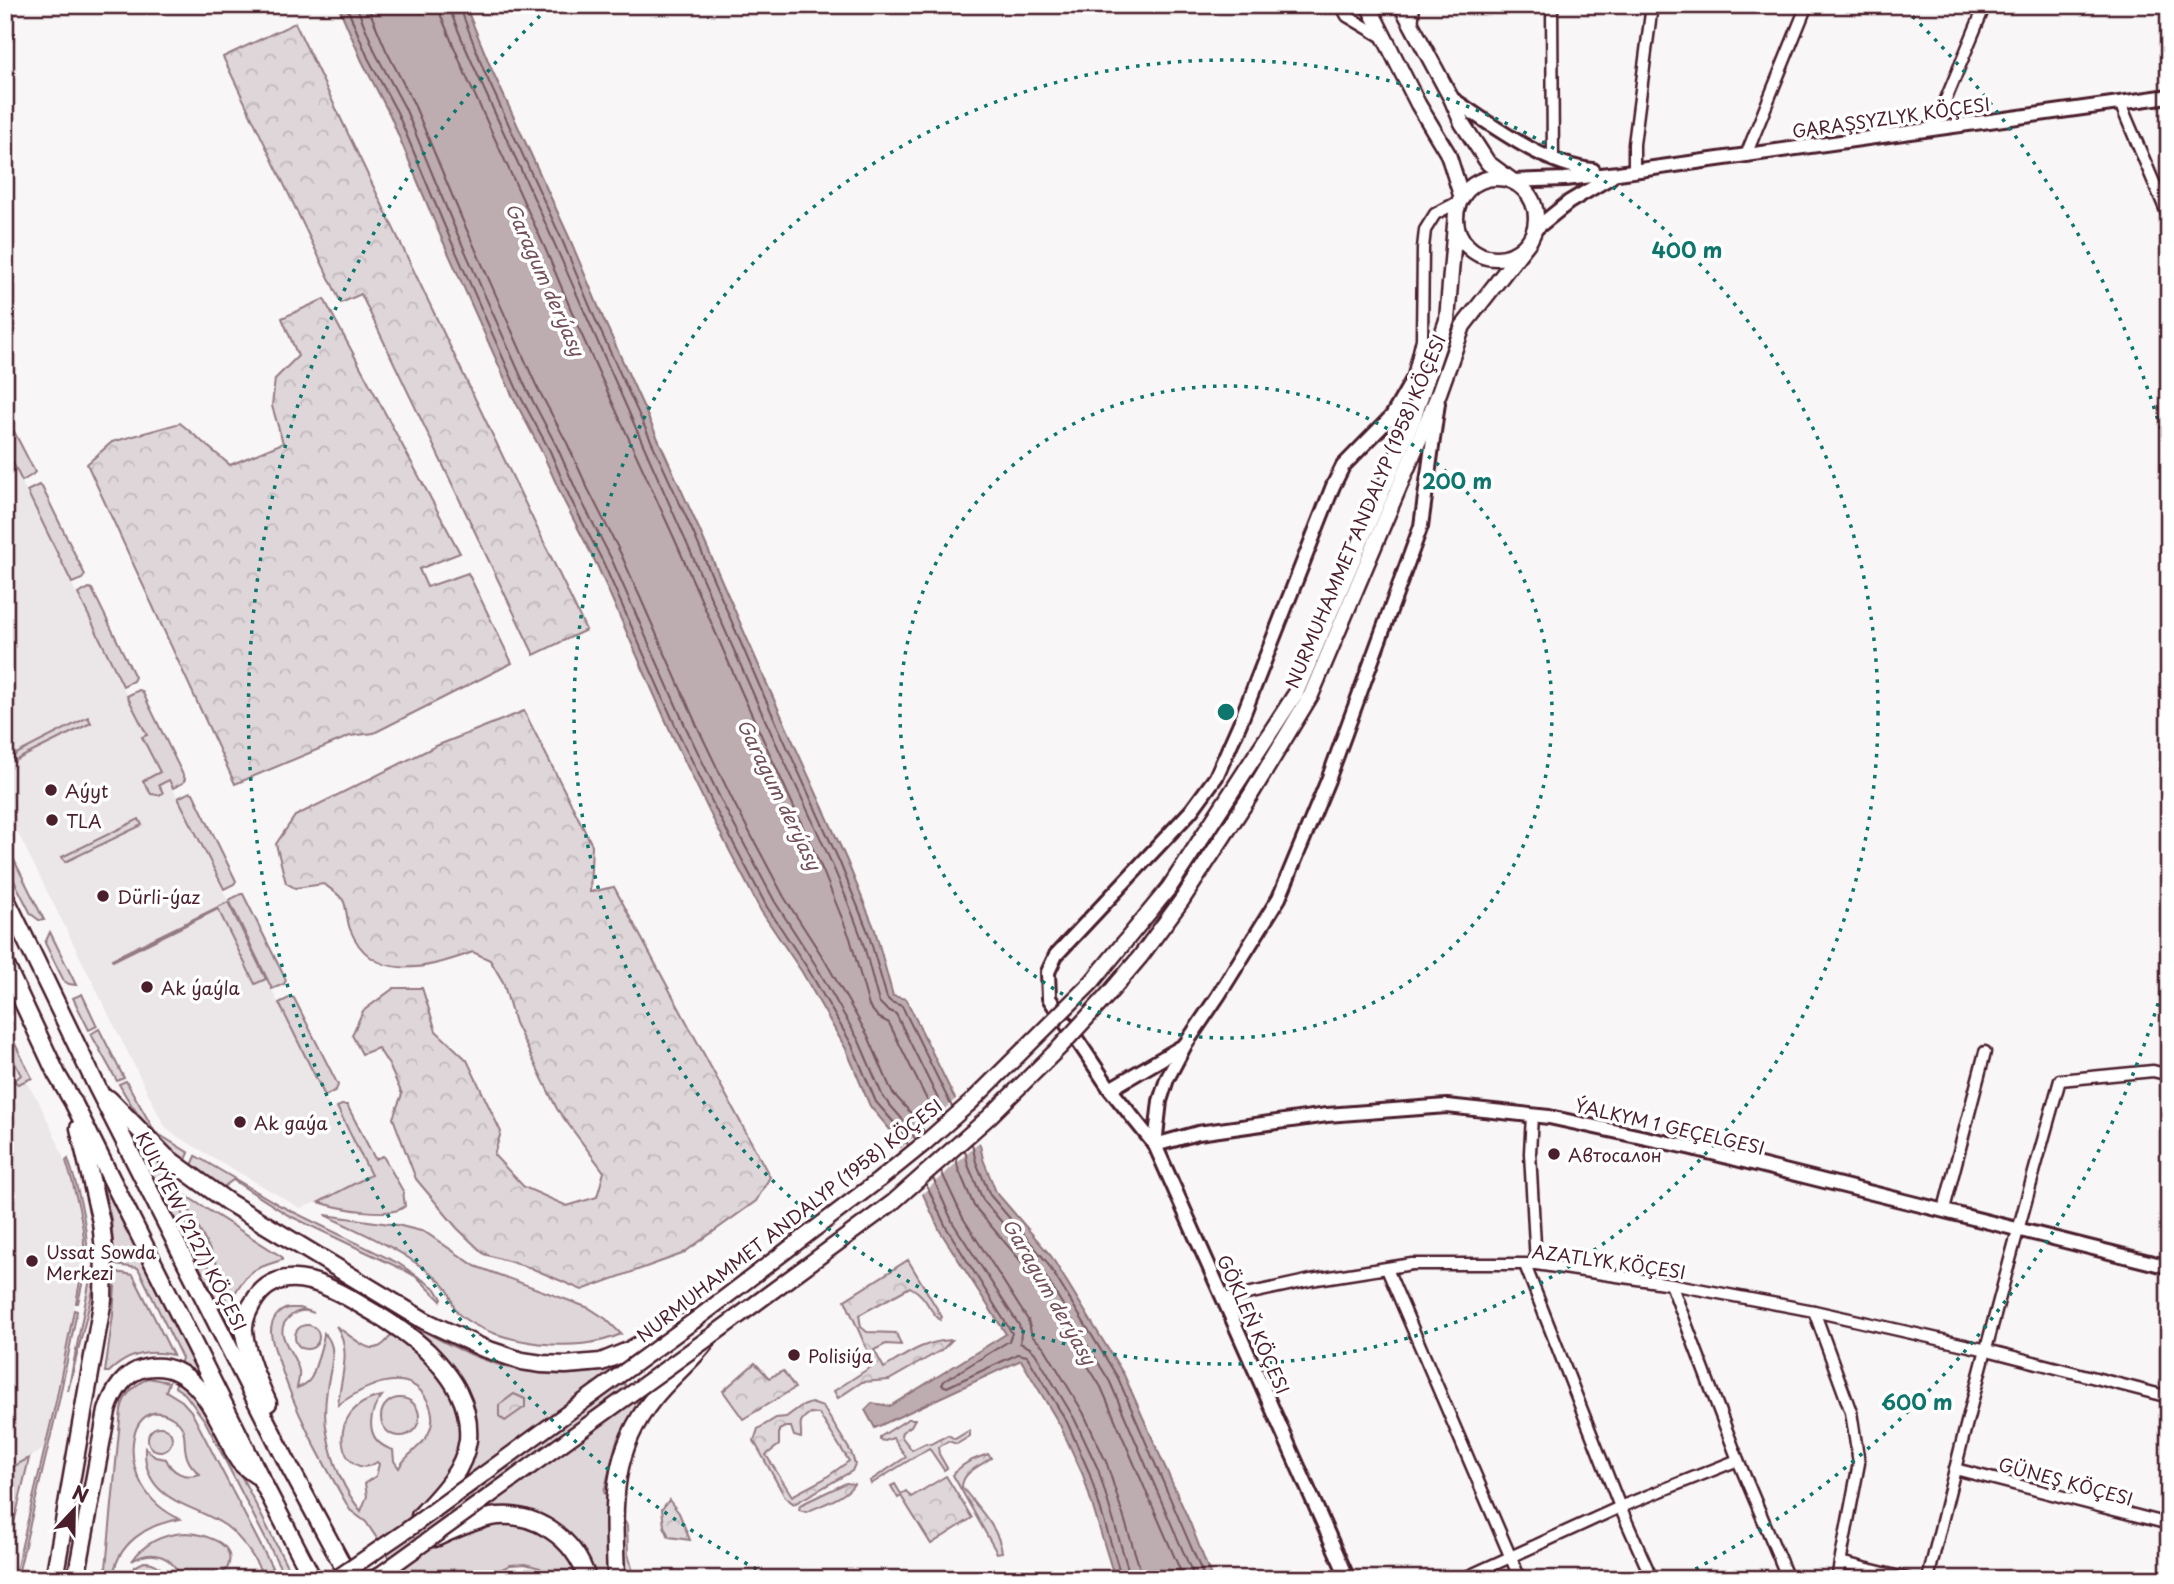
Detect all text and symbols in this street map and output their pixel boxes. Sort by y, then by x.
street label: GARAŞSYZLYK KÖÇESI [1790,90,1992,144]
water label: Garagum derýasy [500,198,593,361]
text: 400 m [1652,233,1722,265]
street label: NURMUHAMMET ANDALYP (1958) KÖÇESI [1278,330,1452,692]
text: 200 m [1422,464,1492,496]
centre of rings [1214,700,1238,724]
water label: Garagum derýasy [731,714,829,875]
place label: Aýyt [65,777,108,804]
marker: Aýyt [43,782,59,798]
place label: TLA [66,807,102,834]
marker: TLA [44,812,60,828]
place label: Dürli-ýaz [117,883,201,910]
marker: Dürli-ýaz [95,888,111,904]
place label: Ak ýaýla [161,974,240,1001]
marker: Ak ýaýla [139,979,155,995]
street label: ÝALKYM 1 GEÇELGESI [1572,1091,1768,1161]
street label: NURMUHAMMET ANDALYP (1958) KÖÇESI [630,1092,948,1348]
place label: Ak gaýa [254,1109,328,1136]
marker: Ak gaýa [232,1114,248,1130]
street label: KULYÝEW (2127) KÖÇESI [130,1127,254,1335]
place label: Автосалон [1568,1141,1662,1168]
marker: Автосалон [1546,1146,1562,1162]
water label: Garagum derýasy [997,1212,1104,1370]
street label: AZATLYK KÖÇESI [1530,1237,1688,1285]
place label: Ussat Sowda Merkezi [46,1238,156,1286]
street label: GÖKLEŇ KÖÇESI [1211,1250,1297,1398]
marker: Ussat Sowda Merkezi [24,1253,40,1269]
place label: Polisiýa [808,1342,874,1369]
marker: Polisiýa [786,1347,802,1363]
text: 600 m [1881,1385,1953,1417]
street label: GÜNEŞ KÖÇESI [1996,1450,2136,1512]
north arrow [38,1476,108,1546]
text: N [69,1478,93,1509]

